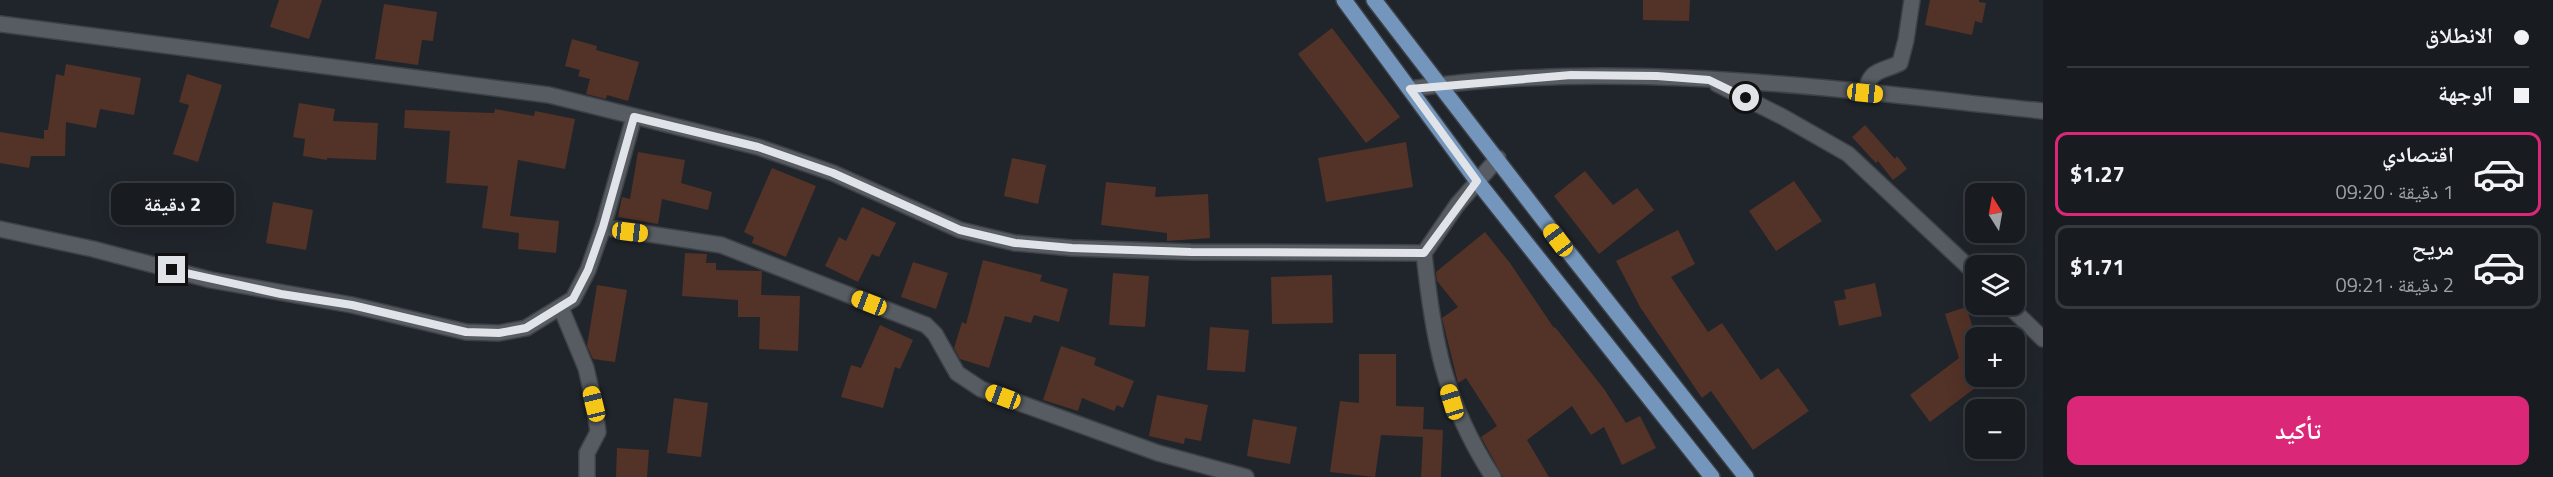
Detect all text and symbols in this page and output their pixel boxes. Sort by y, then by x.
text: الانطلاق [2425,18,2493,52]
text: الوجهة [2438,76,2493,110]
car [1846,82,1884,104]
route start [1732,84,1759,111]
text: اقتصادي [2382,137,2454,171]
icon: car [2472,147,2526,201]
text: $1.27 [2070,157,2125,191]
text: 1 دقيقة · 09:20 [2335,176,2454,207]
callout: 2 دقيقة [110,183,234,225]
north arrow [1965,183,2025,243]
map controls [1965,183,2025,459]
text: 2 دقيقة [144,188,201,219]
car [1540,220,1576,260]
car [611,221,649,243]
text: مريح [2411,230,2454,264]
icon: car [2472,240,2526,294]
text: $1.71 [2070,250,2125,284]
button: layers [1965,255,2025,315]
route end [158,256,185,283]
text: 2 دقيقة · 09:21 [2335,269,2454,300]
car [849,288,889,318]
button: + [1965,327,2025,387]
car [983,382,1023,412]
car [1438,382,1466,422]
car [581,384,607,424]
button: تأكيد [2067,396,2529,465]
button: − [1965,399,2025,459]

